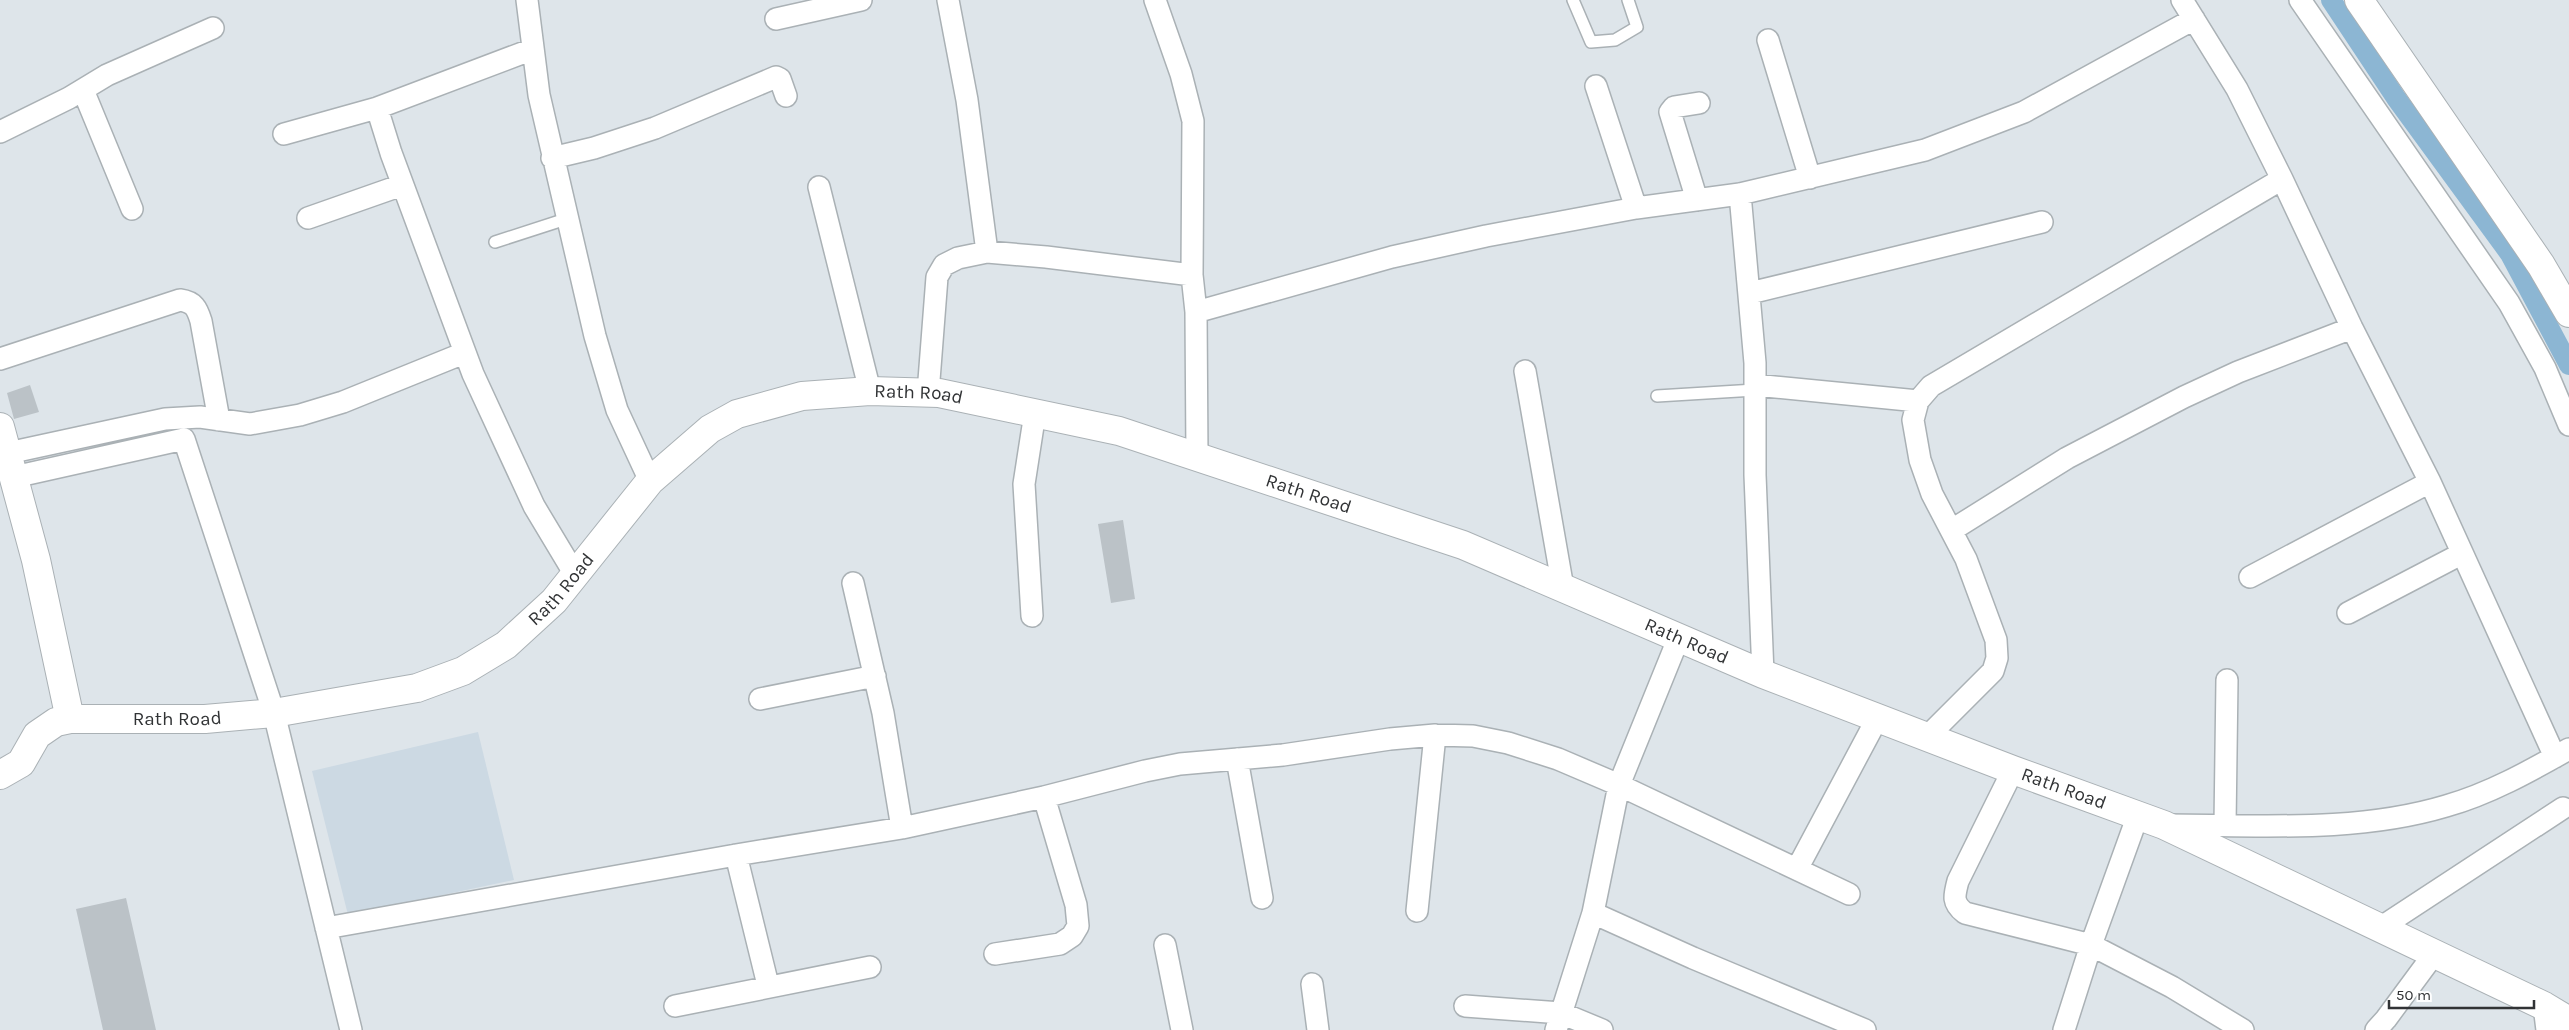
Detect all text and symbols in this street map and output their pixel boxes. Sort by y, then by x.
street label: Rath Road [874,380,965,409]
street label: Rath Road [1263,469,1354,518]
street label: Rath Road [524,549,599,630]
street label: Rath Road [1641,613,1732,669]
street label: Rath Road [133,707,223,730]
street label: Rath Road [2018,763,2109,814]
scale bar [2389,978,2534,1010]
text: 50 m [2396,986,2431,1004]

